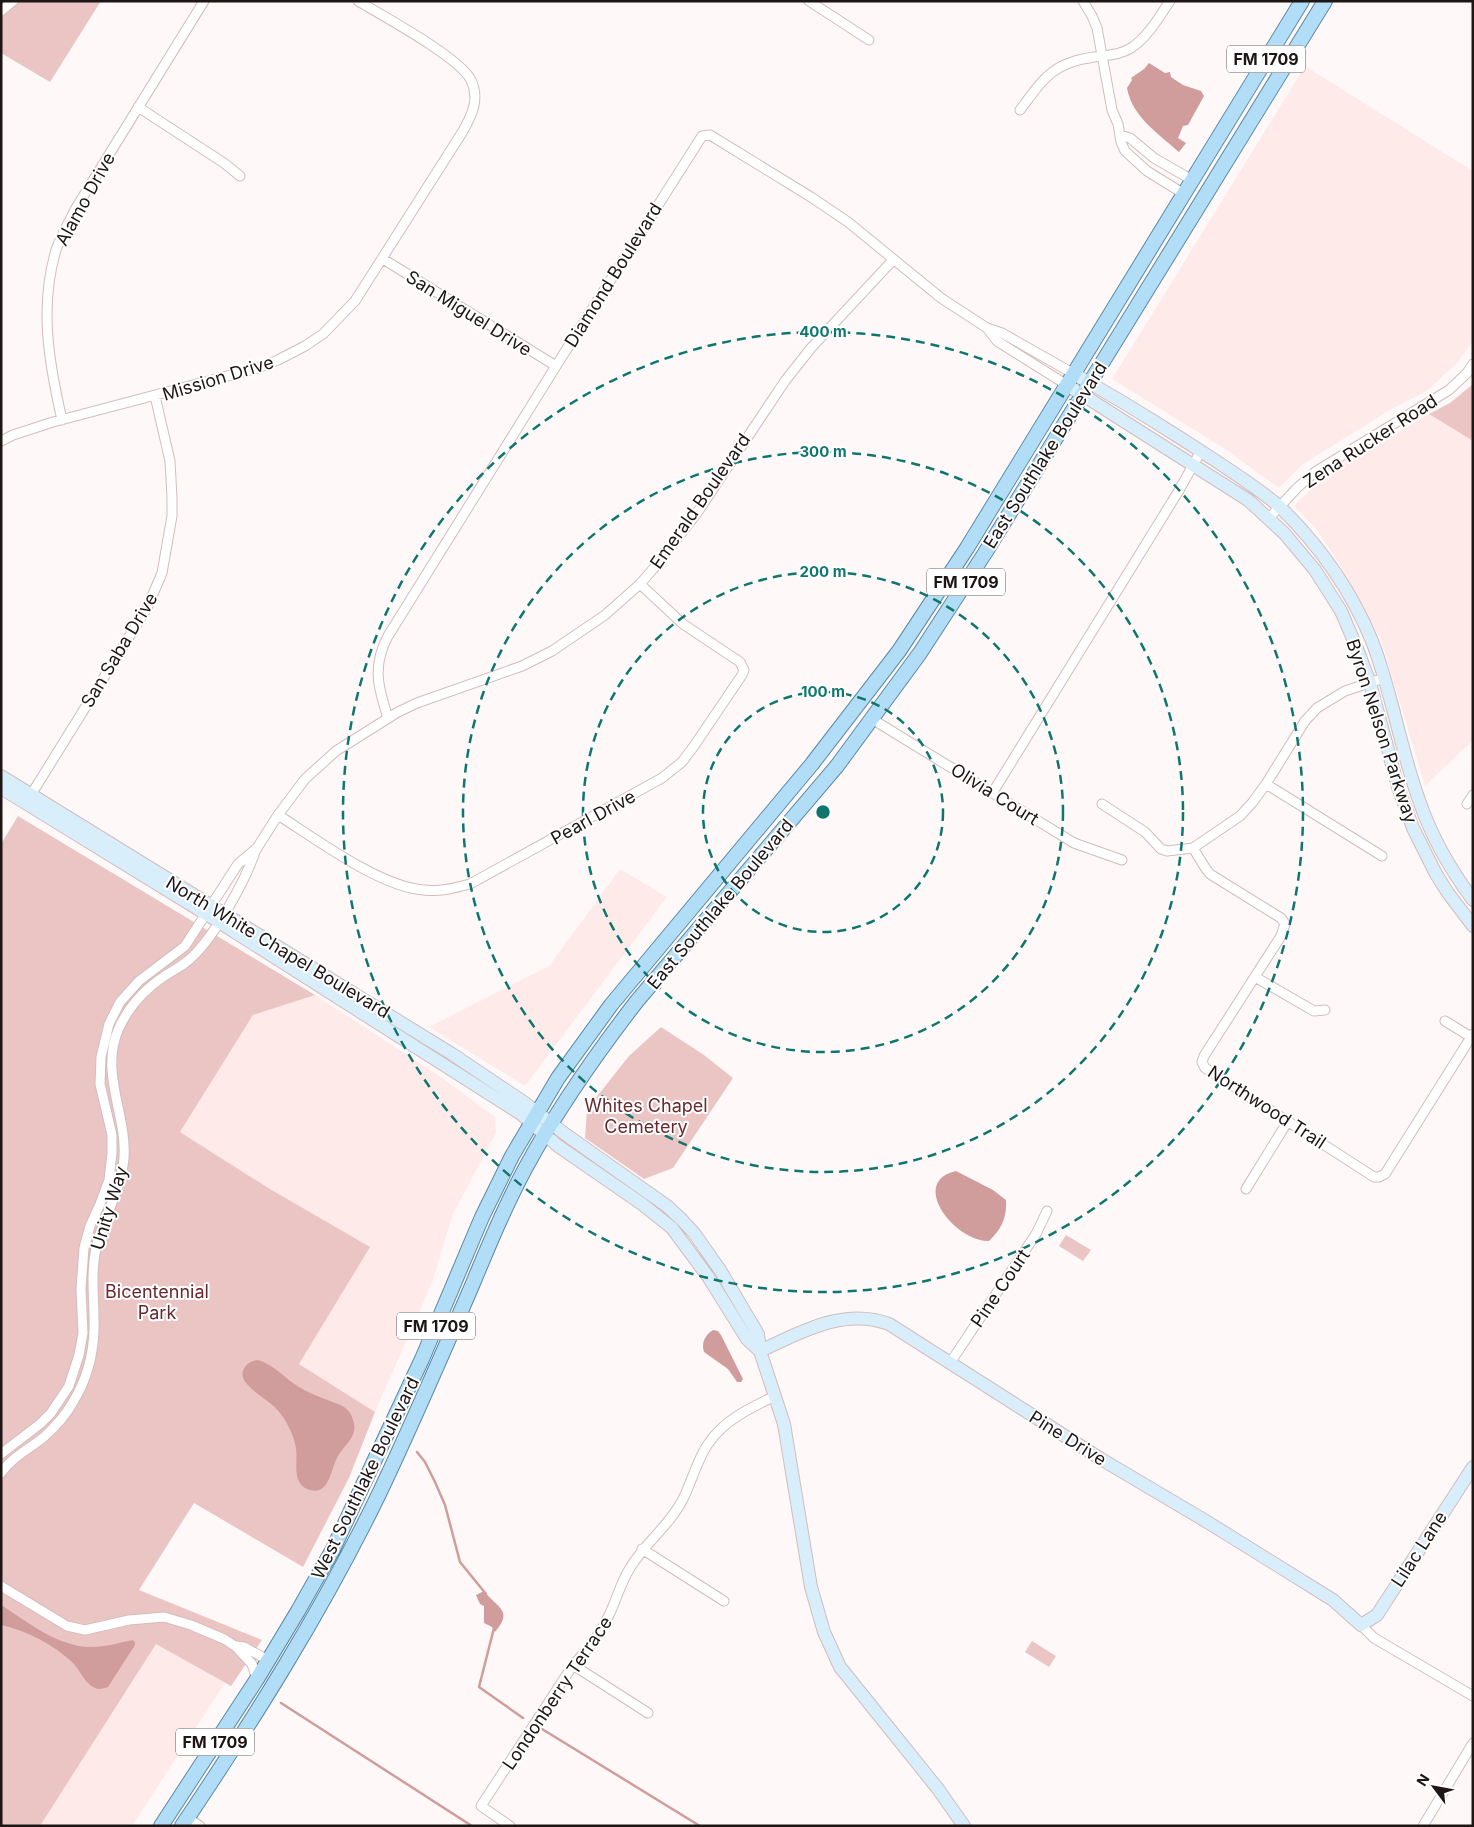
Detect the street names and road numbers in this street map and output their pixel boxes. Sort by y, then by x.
road number: FM 1709 [1227,46,1305,72]
street label: Alamo Drive [51,149,119,249]
street label: Diamond Boulevard [560,199,666,351]
street label: San Miguel Drive [402,266,536,360]
street label: Mission Drive [160,351,276,405]
street label: East Southlake Boulevard [979,358,1111,552]
street label: Zena Rucker Road [1299,390,1441,492]
street label: Emerald Boulevard [646,430,754,572]
road number: FM 1709 [927,568,1005,596]
street label: San Saba Drive [77,589,161,711]
street label: Byron Nelson Parkway [1342,636,1422,826]
street label: Olivia Court [947,759,1043,829]
street label: Pearl Drive [547,785,639,849]
street label: East Southlake Boulevard [643,815,797,993]
street label: North White Chapel Boulevard [162,872,394,1022]
street label: Northwood Trail [1204,1061,1330,1153]
street label: Unity Way [86,1164,132,1252]
street label: Pine Court [966,1245,1034,1331]
road number: FM 1709 [397,1312,475,1340]
street label: West Southlake Boulevard [307,1374,423,1582]
street label: Pine Drive [1026,1406,1110,1470]
street label: Lilac Lane [1387,1507,1451,1591]
street label: Londonberry Terrace [498,1612,616,1774]
road number: FM 1709 [176,1728,254,1755]

